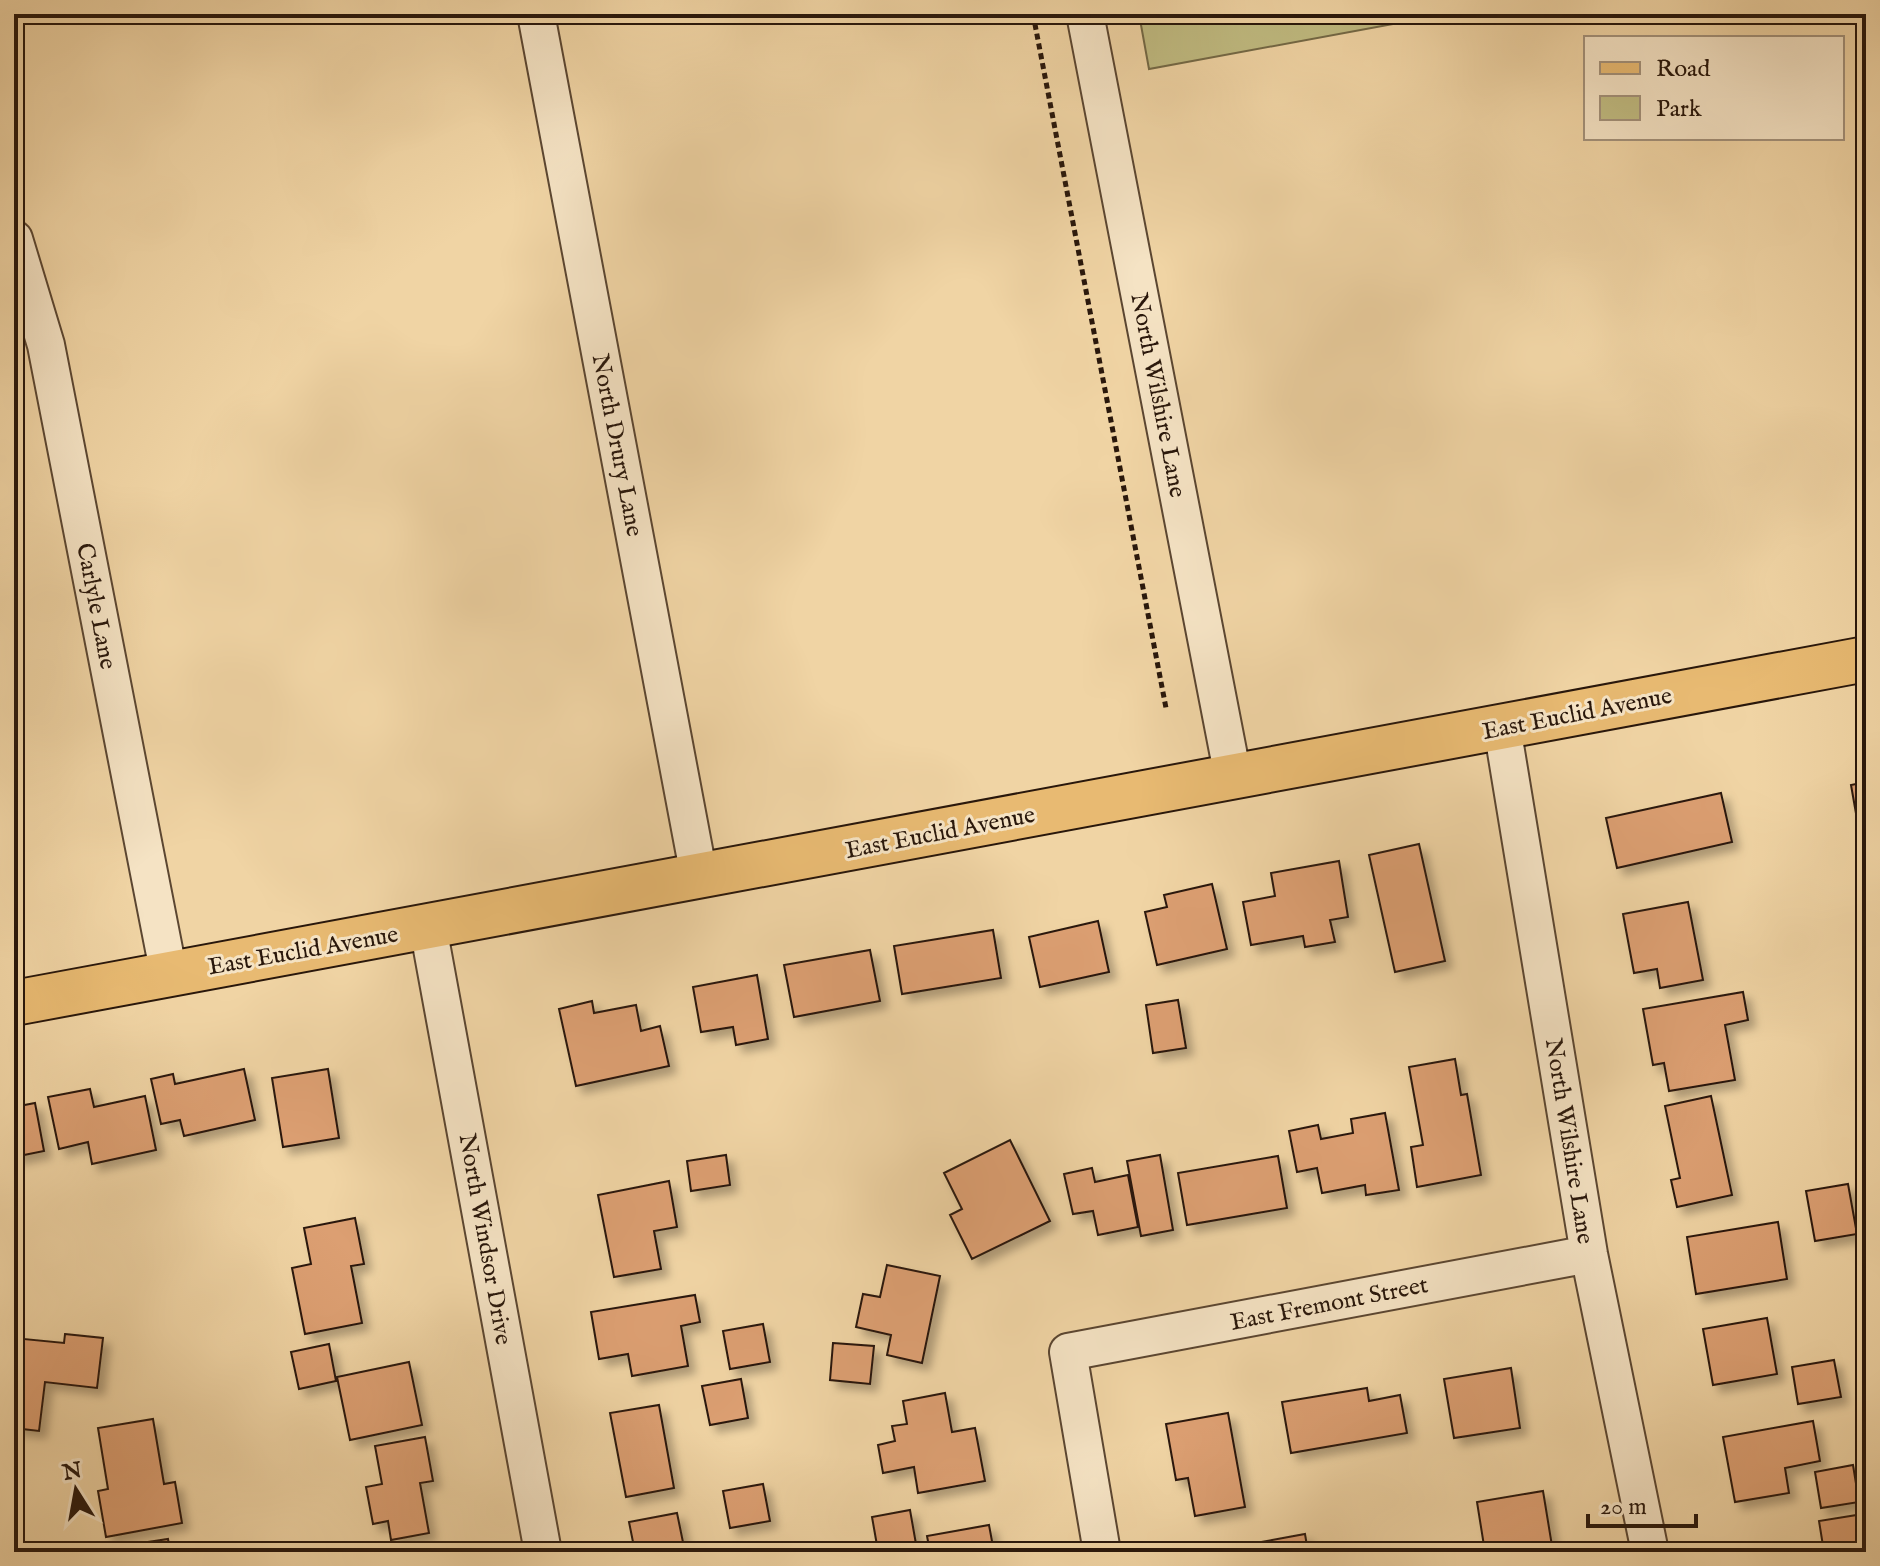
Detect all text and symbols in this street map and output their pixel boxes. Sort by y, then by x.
legend [1584,36,1844,140]
text: Road [1656,54,1710,85]
text: Park [1656,94,1702,125]
street label: North Wilshire Lane [1122,290,1193,500]
street label: North Drury Lane [584,351,649,539]
street label: Carlyle Lane [68,540,123,672]
street label: East Euclid Avenue [1480,681,1675,748]
street label: East Euclid Avenue [843,800,1038,867]
street label: East Euclid Avenue [206,919,401,983]
street label: North Wilshire Lane [1537,1036,1600,1246]
street label: North Windsor Drive [451,1131,518,1347]
street label: East Fremont Street [1228,1270,1431,1339]
north arrow [36,1450,116,1530]
text: N [60,1457,85,1488]
scale bar [1588,1478,1696,1528]
text: 20 m [1600,1492,1647,1523]

